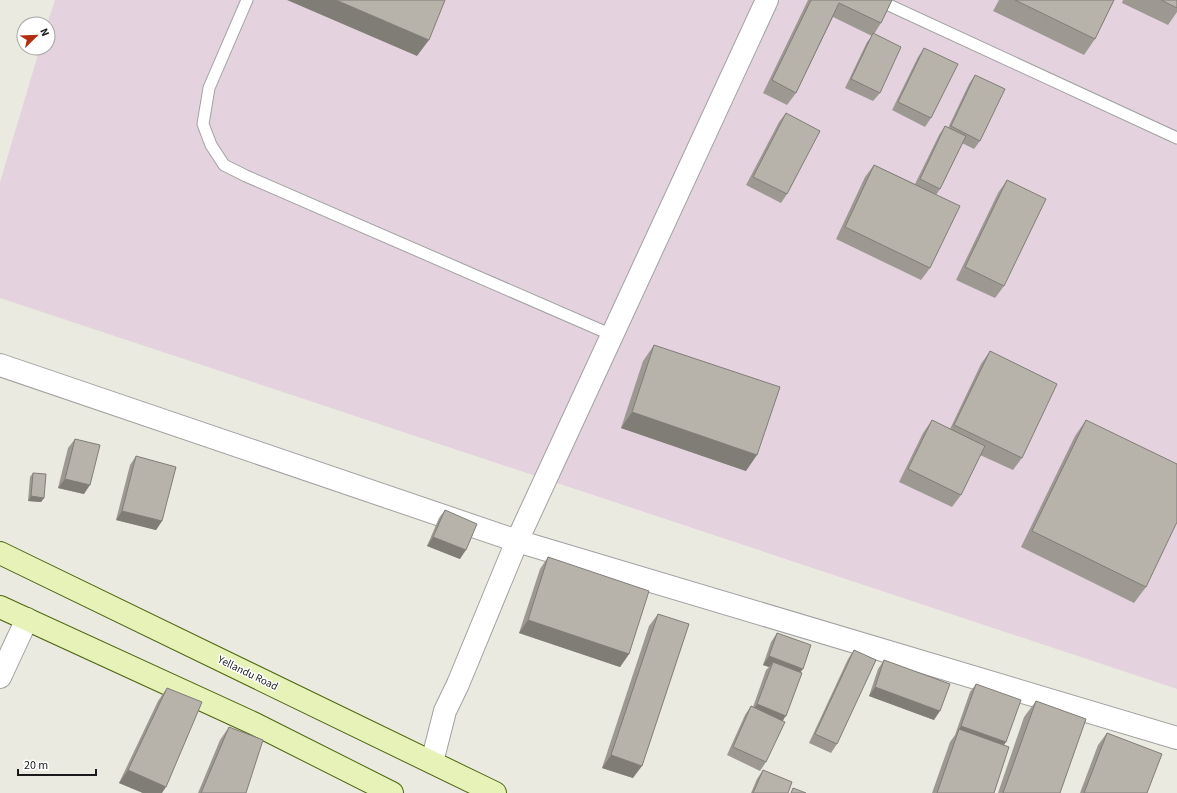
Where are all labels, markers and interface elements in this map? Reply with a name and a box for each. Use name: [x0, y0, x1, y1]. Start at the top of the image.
north arrow: [16, 16, 56, 56]
text: N: [36, 26, 53, 39]
street label: Yellandu Road: [214, 652, 281, 694]
scale bar: [18, 751, 96, 777]
text: 20 m: [24, 757, 48, 774]

